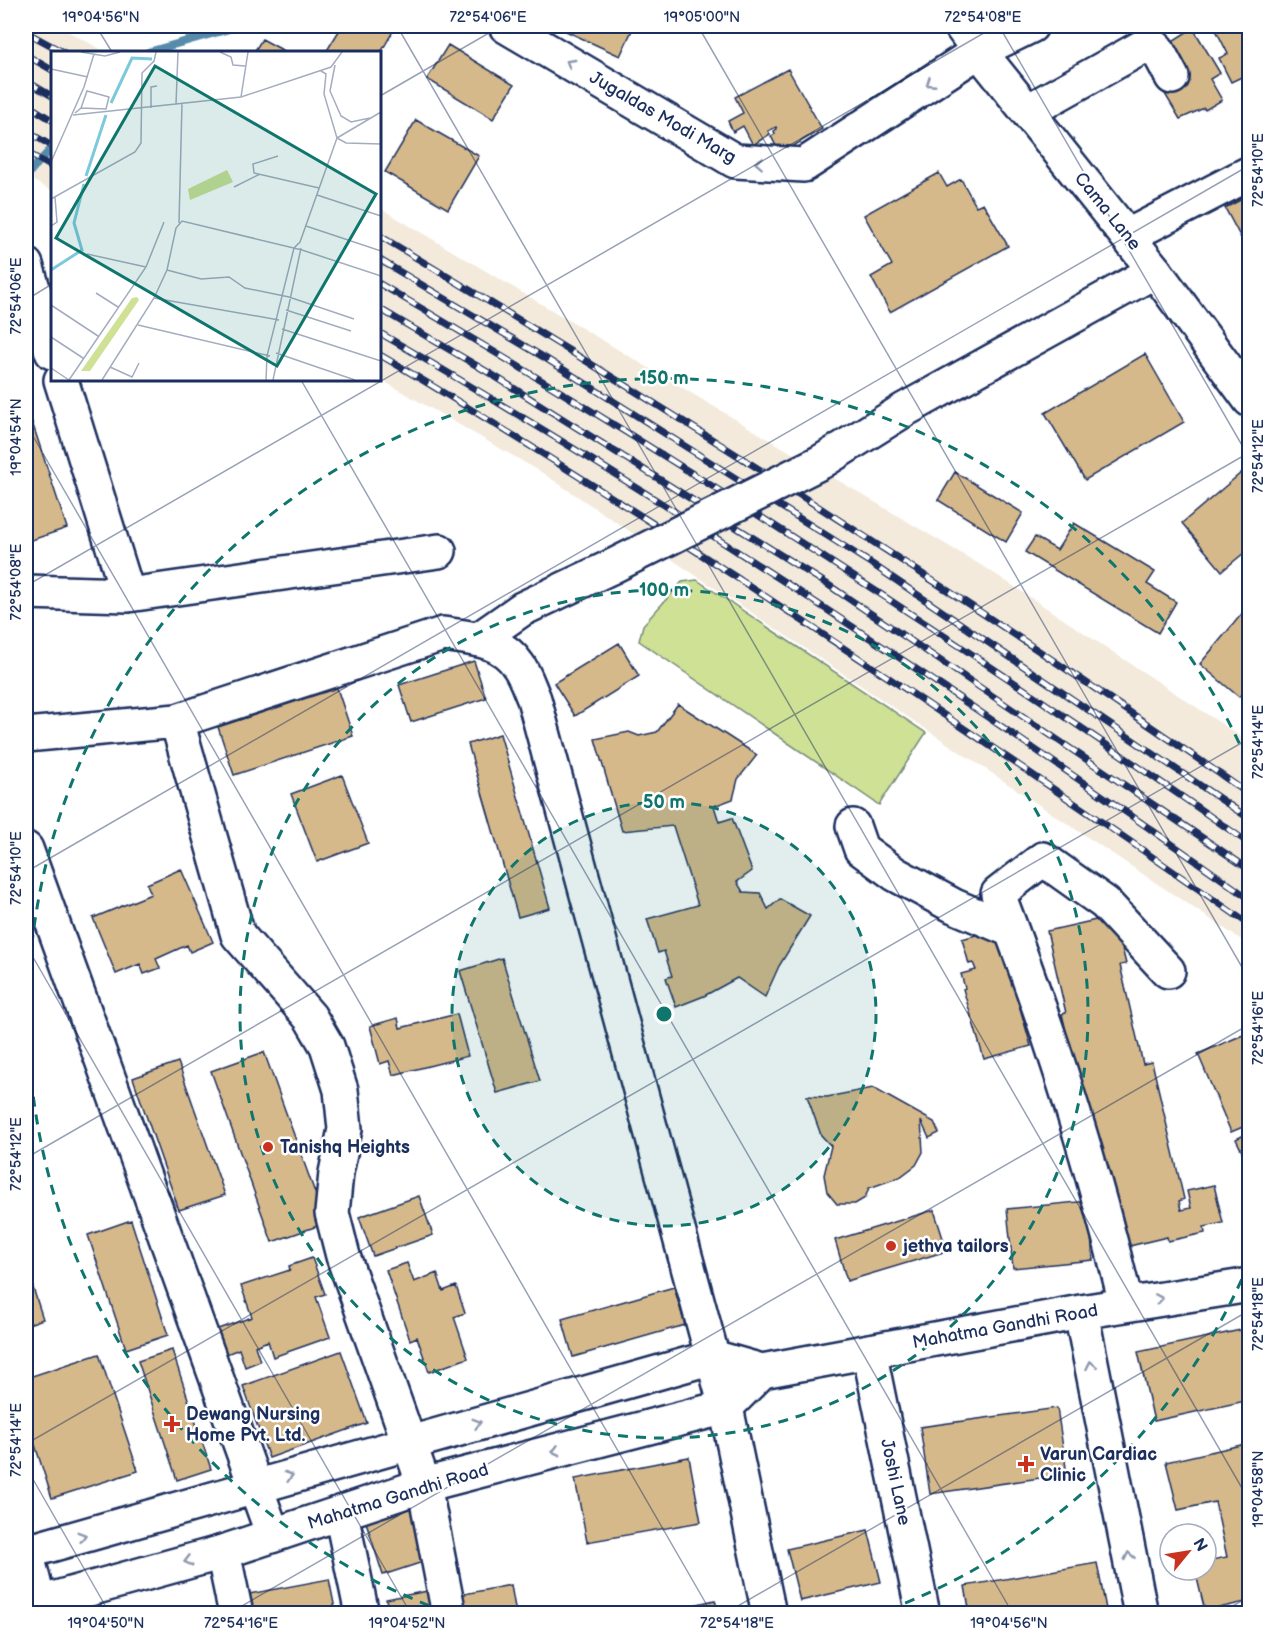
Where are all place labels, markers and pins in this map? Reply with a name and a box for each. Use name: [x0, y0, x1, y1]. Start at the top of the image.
centre of rings: [654, 1004, 674, 1024]
place label: Tanishq Heights: [280, 1137, 410, 1158]
marker: Tanishq Heights: [261, 1140, 275, 1154]
place label: jethva tailors: [902, 1236, 1009, 1257]
marker: jethva tailors: [884, 1239, 898, 1253]
place label: Dewang Nursing Home Pvt. Ltd.: [186, 1404, 320, 1446]
marker: Dewang Nursing Home Pvt. Ltd.: [163, 1415, 181, 1433]
place label: Varun Cardiac Clinic: [1040, 1444, 1157, 1486]
marker: Varun Cardiac Clinic: [1017, 1455, 1035, 1473]

